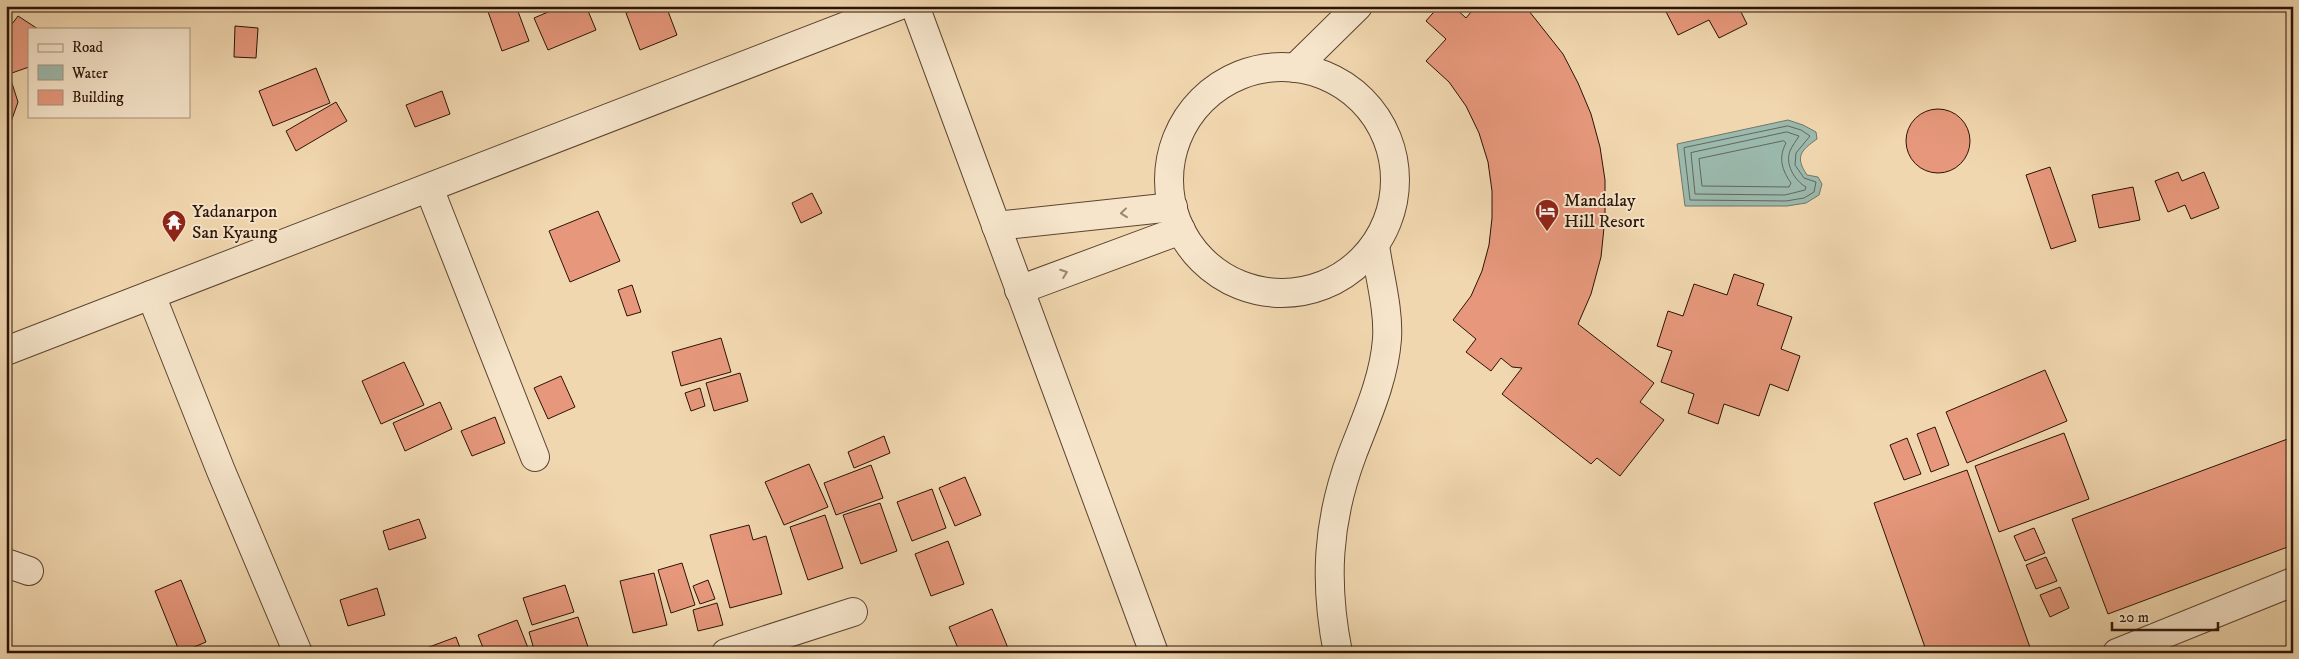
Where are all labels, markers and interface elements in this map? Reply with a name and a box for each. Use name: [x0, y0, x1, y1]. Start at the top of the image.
legend: [28, 28, 190, 118]
text: Road: [72, 38, 104, 57]
text: Water: [71, 64, 108, 83]
text: Building: [72, 88, 124, 107]
place label: Mandalay Hill Resort: [1564, 190, 1645, 233]
hotel icon: Mandalay Hill Resort: [1534, 198, 1560, 232]
place label: Yadanarpon San Kyaung: [192, 201, 278, 244]
one-way arrow: [1120, 207, 1128, 218]
temple icon: Yadanarpon San Kyaung: [161, 209, 187, 243]
one-way arrow: [1060, 269, 1068, 279]
scale bar: [2112, 599, 2218, 631]
text: 20 m: [2119, 608, 2149, 627]

